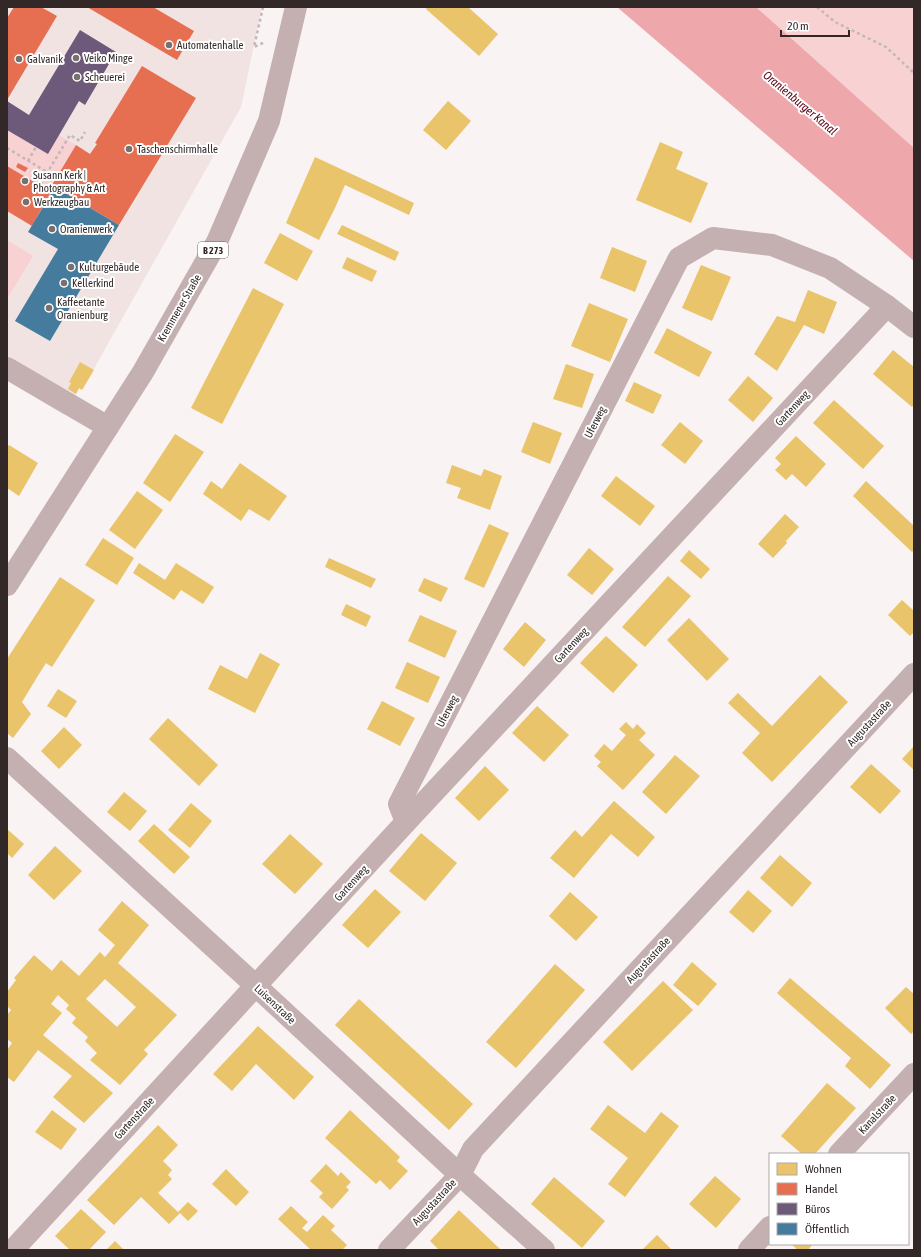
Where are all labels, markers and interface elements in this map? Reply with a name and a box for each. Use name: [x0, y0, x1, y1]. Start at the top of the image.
scale bar: [781, 12, 849, 38]
text: 20 m: [787, 19, 809, 33]
place label: Automatenhalle: [177, 39, 244, 51]
marker: Automatenhalle: [164, 40, 174, 50]
place label: Veiko Minge: [84, 52, 133, 64]
place label: Galvanik: [27, 53, 63, 65]
marker: Veiko Minge: [71, 53, 81, 63]
marker: Galvanik: [14, 54, 24, 64]
water label: Oranienburger Kanal: [760, 68, 840, 138]
place label: Scheuerei: [85, 71, 125, 83]
marker: Scheuerei: [72, 72, 82, 82]
place label: Taschenschirmhalle: [137, 143, 218, 155]
marker: Taschenschirmhalle: [124, 144, 134, 154]
place label: Susann Kerk | Photography & Art: [33, 169, 106, 194]
marker: Susann Kerk | Photography & Art: [20, 176, 30, 186]
place label: Werkzeugbau: [34, 196, 89, 208]
marker: Werkzeugbau: [21, 197, 31, 207]
place label: Oranienwerk: [60, 223, 112, 235]
marker: Oranienwerk: [47, 224, 57, 234]
road number: B 273: [198, 242, 228, 258]
place label: Kulturgebäude: [79, 261, 139, 273]
marker: Kulturgebäude: [66, 262, 76, 272]
street label: Kremmener Straße: [155, 272, 203, 344]
place label: Kellerkind: [72, 277, 114, 289]
marker: Kellerkind: [59, 278, 69, 288]
place label: Kaffeetante Oranienburg: [57, 296, 108, 321]
marker: Kaffeetante Oranienburg: [44, 303, 54, 313]
street label: Gartenweg: [773, 388, 811, 428]
street label: Uferweg: [582, 404, 608, 440]
street label: Gartenweg: [552, 625, 590, 665]
street label: Uferweg: [434, 693, 460, 729]
street label: Augustastraße: [845, 698, 893, 748]
street label: Gartenweg: [332, 863, 370, 903]
street label: Augustastraße: [624, 935, 672, 985]
street label: Luisenstraße: [252, 982, 298, 1026]
street label: Kanalstraße: [856, 1092, 898, 1136]
street label: Gartenstraße: [112, 1095, 156, 1141]
legend: [769, 1153, 909, 1245]
text: Wohnen: [805, 1162, 842, 1176]
street label: Augustastraße: [410, 1177, 458, 1227]
text: Handel: [805, 1182, 839, 1196]
text: Büros: [805, 1202, 830, 1216]
text: Öffentlich: [805, 1222, 849, 1236]

